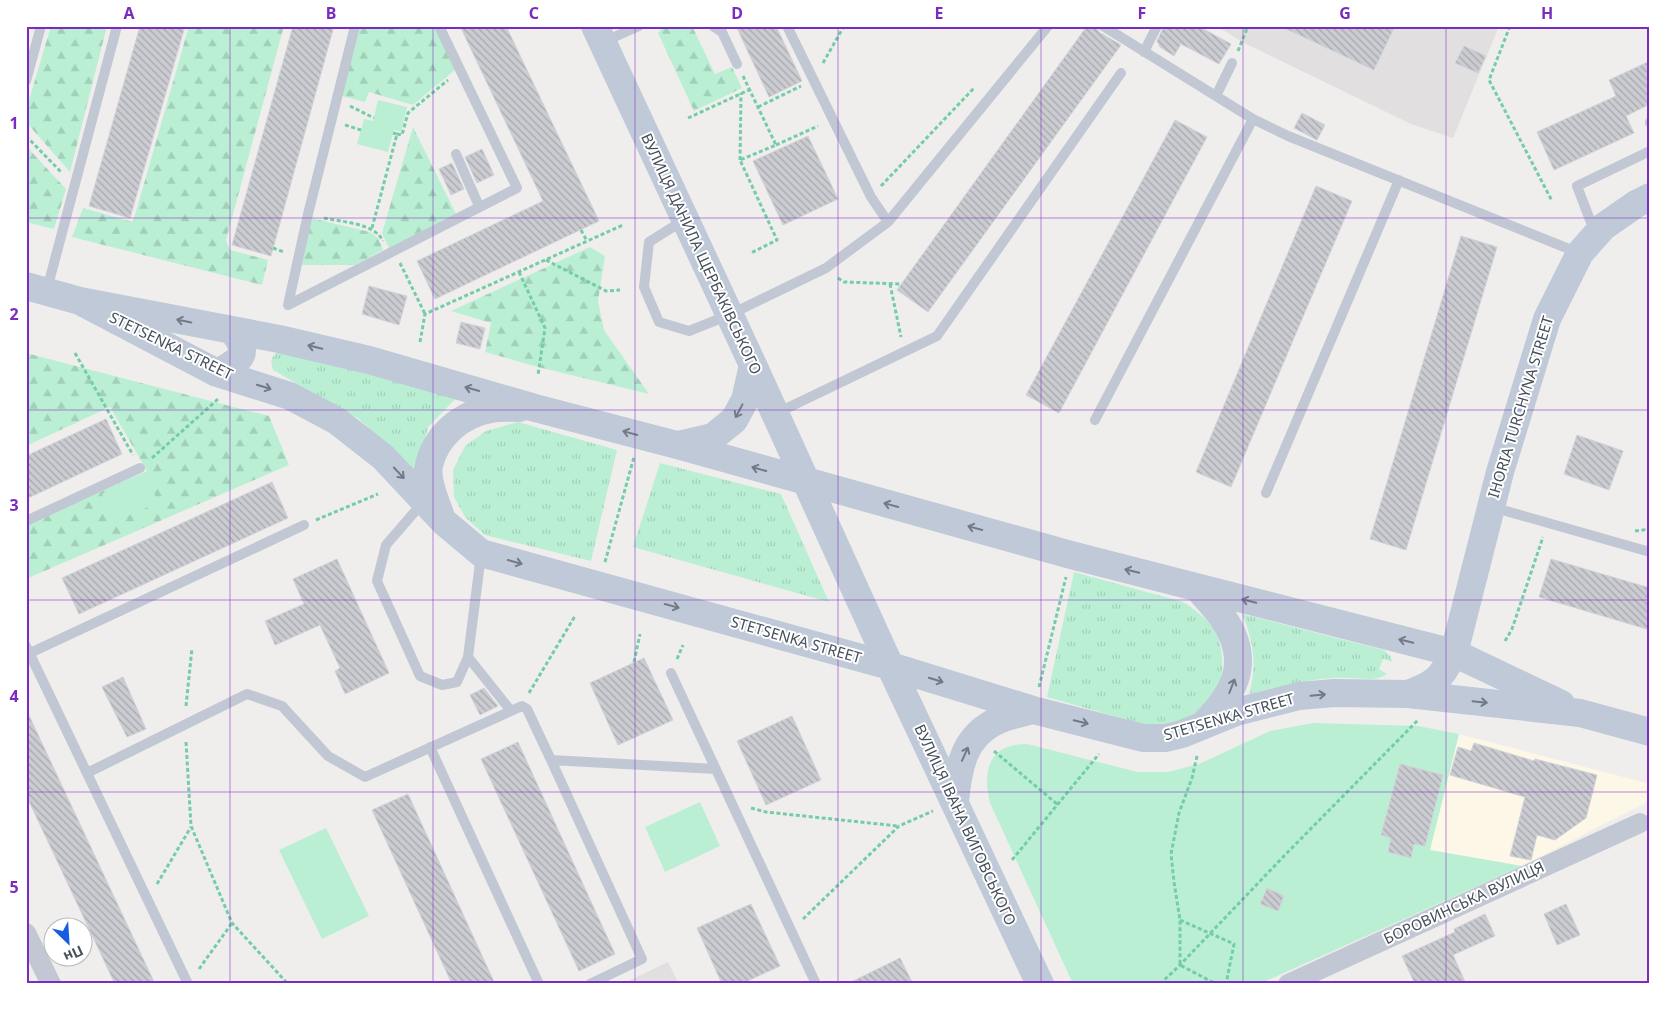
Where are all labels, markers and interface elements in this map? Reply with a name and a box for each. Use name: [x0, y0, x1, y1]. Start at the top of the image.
text: A: [123, 2, 135, 24]
text: B: [326, 2, 336, 24]
text: C: [529, 2, 539, 24]
text: D: [731, 2, 743, 24]
text: E: [935, 2, 944, 24]
text: F: [1138, 2, 1146, 24]
text: G: [1339, 2, 1351, 24]
text: H: [1541, 2, 1553, 24]
text: 1: [9, 112, 19, 134]
street label: ВУЛИЦЯ ДАНИЛА ЩЕРБАКІВСЬКОГО: [637, 130, 767, 377]
text: 2: [9, 303, 19, 325]
street label: STETSENKA STREET: [106, 307, 237, 384]
street label: IHORIA TURCHYNA STREET: [1483, 313, 1557, 500]
one-way arrow: [176, 316, 192, 325]
one-way arrow: [307, 342, 323, 351]
one-way arrow: [255, 383, 271, 393]
one-way arrow: [464, 384, 480, 394]
one-way arrow: [734, 403, 743, 418]
one-way arrow: [623, 428, 639, 437]
one-way arrow: [751, 463, 767, 473]
one-way arrow: [393, 467, 405, 480]
text: 3: [9, 494, 19, 516]
one-way arrow: [883, 500, 899, 510]
one-way arrow: [967, 523, 983, 533]
one-way arrow: [506, 558, 522, 568]
one-way arrow: [1124, 565, 1140, 575]
one-way arrow: [1241, 596, 1257, 605]
one-way arrow: [663, 601, 679, 611]
street label: STETSENKA STREET: [729, 611, 865, 667]
one-way arrow: [1399, 636, 1415, 645]
one-way arrow: [928, 676, 944, 686]
one-way arrow: [1228, 679, 1237, 694]
text: 4: [9, 685, 19, 707]
street label: STETSENKA STREET: [1161, 688, 1297, 744]
one-way arrow: [1310, 690, 1326, 699]
one-way arrow: [1472, 697, 1488, 707]
one-way arrow: [1072, 718, 1088, 728]
street label: ВУЛИЦЯ ІВАНА ВИГОВСЬКОГО: [910, 721, 1021, 928]
one-way arrow: [961, 747, 971, 762]
street label: БОРОВИНСЬКА ВУЛИЦЯ: [1380, 856, 1547, 948]
text: 5: [9, 876, 19, 898]
north arrow: [42, 918, 92, 968]
text: Пн: [61, 941, 87, 967]

